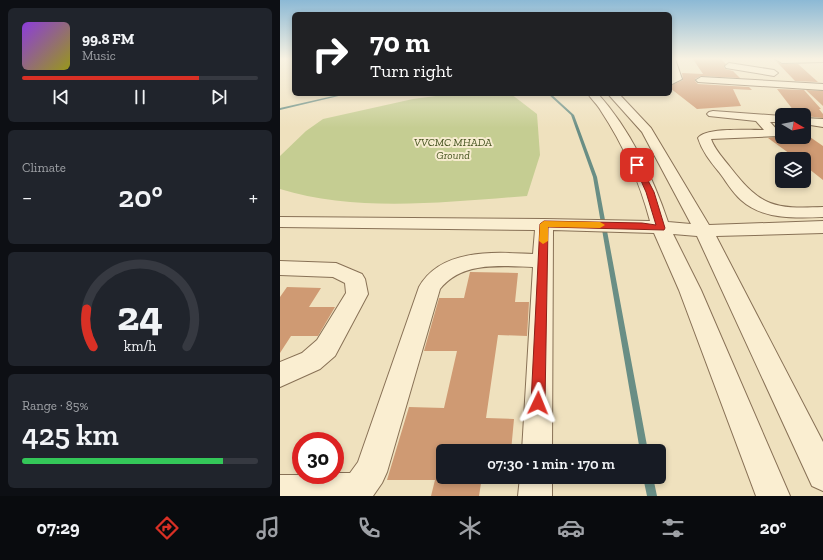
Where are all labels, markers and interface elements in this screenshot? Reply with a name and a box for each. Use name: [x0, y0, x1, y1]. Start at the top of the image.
text: 70 m: [370, 26, 430, 59]
icon: right: [304, 28, 356, 80]
text: 99.8 FM: [82, 30, 134, 48]
text: Music: [82, 48, 116, 63]
text: Turn right: [370, 60, 452, 82]
icon: previous: [50, 86, 72, 108]
icon: pause: [129, 86, 151, 108]
icon: next: [208, 86, 230, 108]
north arrow: [775, 108, 811, 144]
map controls: [775, 108, 811, 188]
park label: VVCMC MHADA Ground: [414, 136, 492, 162]
pin: [620, 148, 654, 182]
button: layers: [775, 152, 811, 188]
icon: arrive: [626, 154, 648, 176]
text: Climate: [22, 160, 66, 175]
text: 20°: [118, 179, 163, 215]
text: −: [22, 184, 32, 211]
text: +: [249, 184, 258, 211]
text: 24: [117, 291, 163, 341]
text: km/h: [124, 338, 156, 355]
position arrow: [517, 382, 559, 424]
text: Range · 85%: [22, 398, 88, 413]
text: 425 km: [22, 417, 119, 453]
speed limit sign: 30: [292, 432, 344, 484]
text: 07:30 · 1 min · 170 m: [487, 455, 615, 473]
icon: directions: [153, 514, 181, 542]
icon: music: [254, 514, 282, 542]
icon: phone: [355, 514, 383, 542]
icon: climate: [456, 514, 484, 542]
icon: car: [557, 514, 585, 542]
icon: filters: [659, 514, 687, 542]
text: 07:29: [37, 517, 80, 539]
text: 20°: [760, 517, 786, 539]

